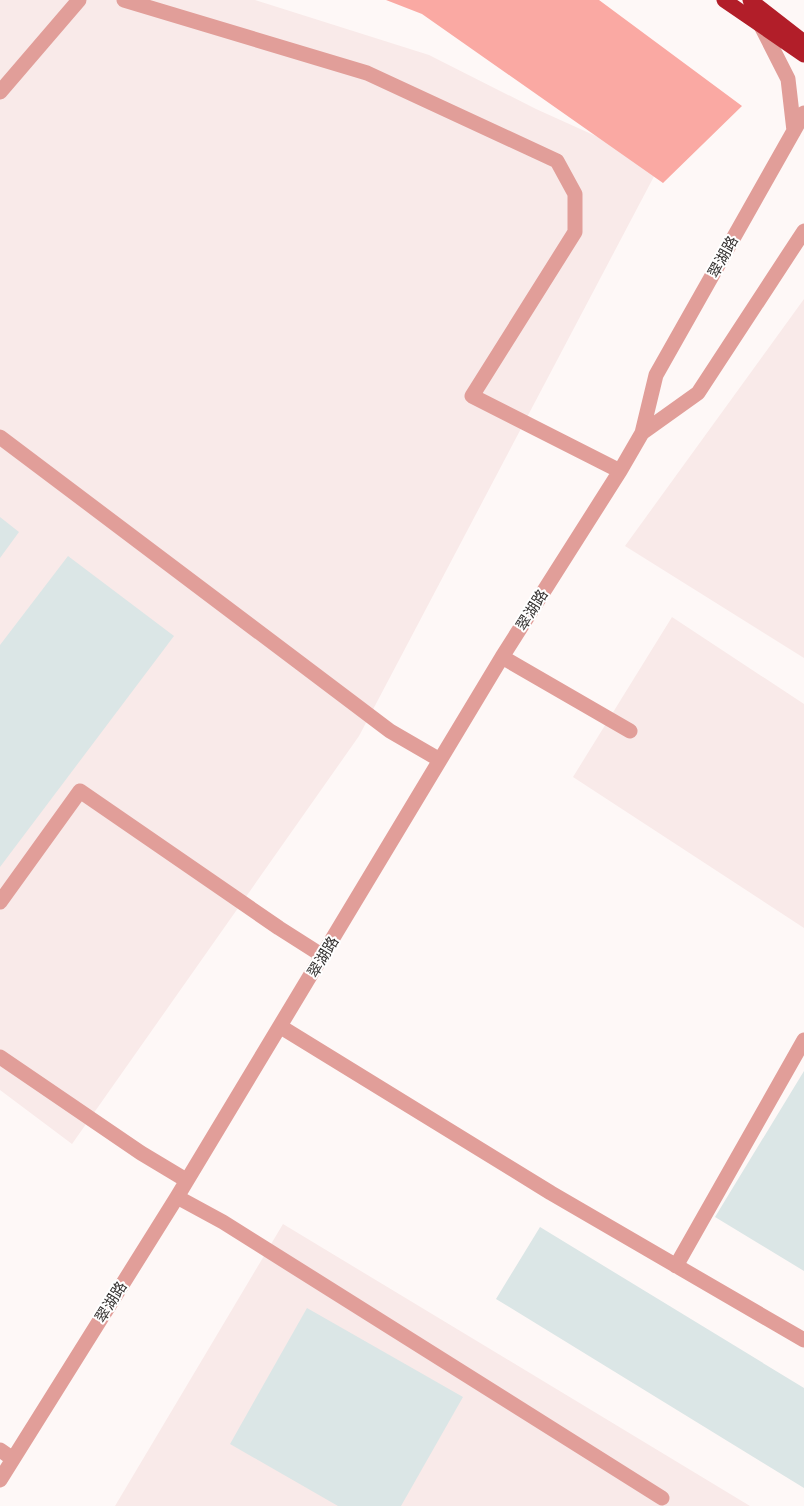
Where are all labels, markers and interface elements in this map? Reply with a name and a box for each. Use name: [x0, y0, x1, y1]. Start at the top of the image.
street label: 翠湖路: [703, 232, 741, 281]
street label: 翠湖路: [512, 586, 551, 633]
street label: 翠湖路: [303, 933, 341, 980]
street label: 翠湖路: [91, 1278, 130, 1325]

